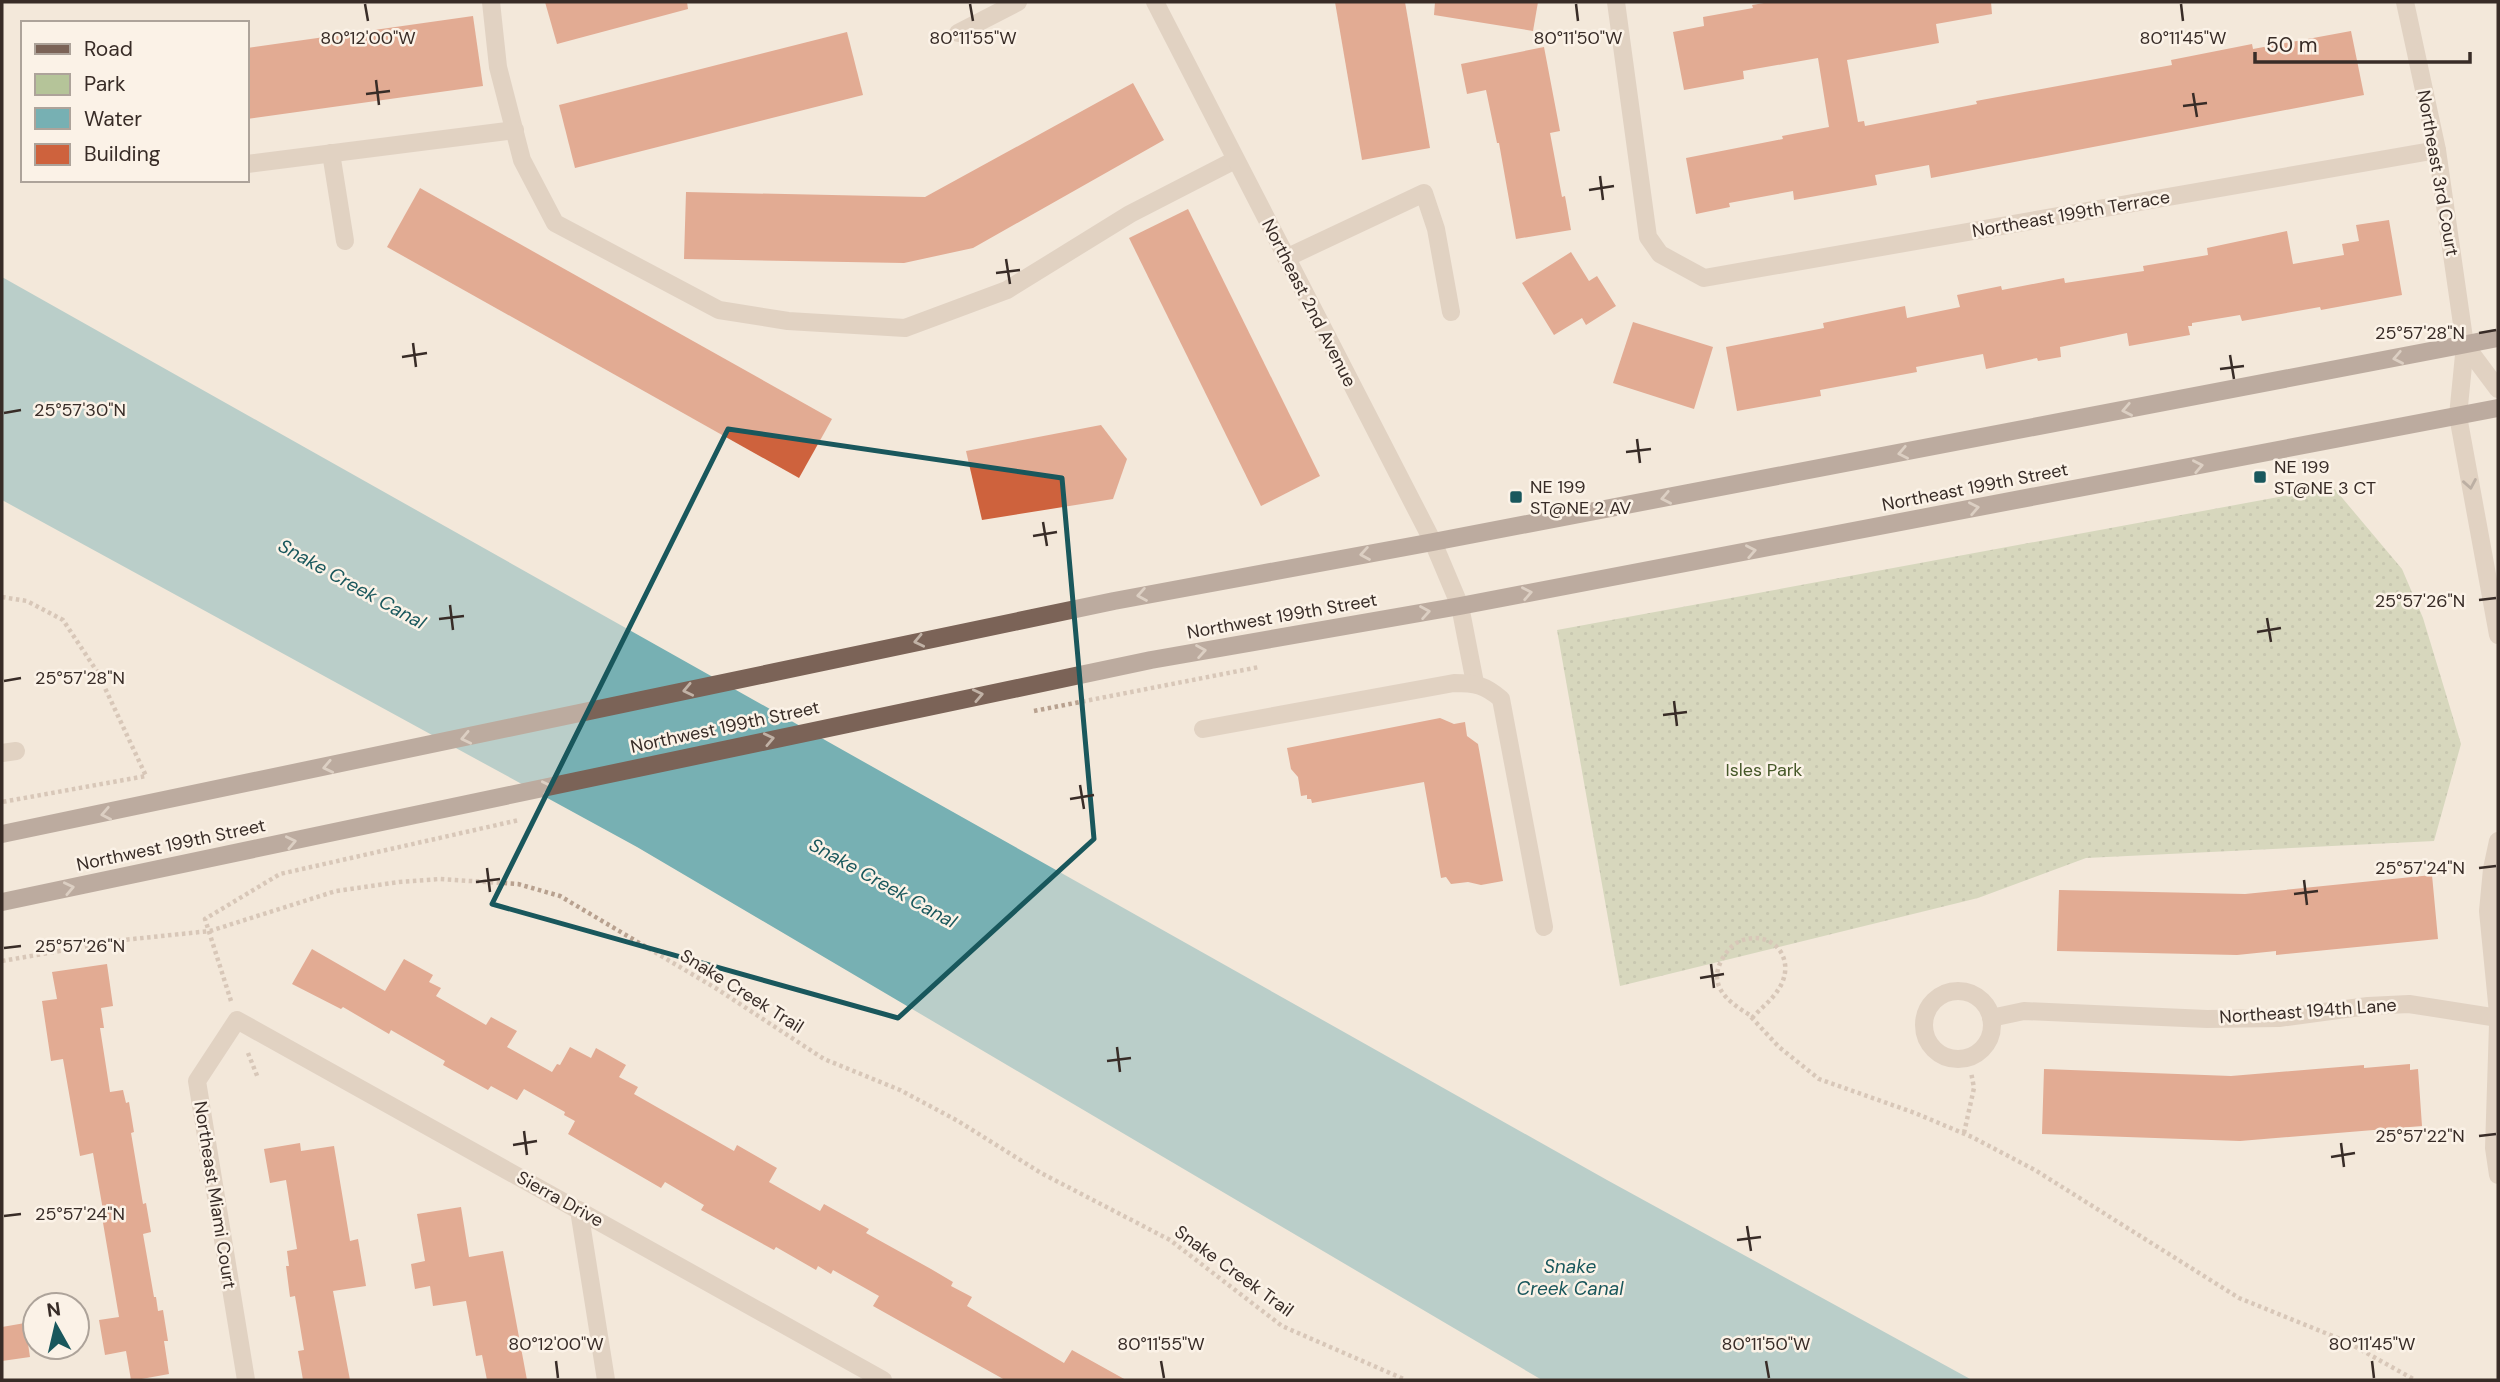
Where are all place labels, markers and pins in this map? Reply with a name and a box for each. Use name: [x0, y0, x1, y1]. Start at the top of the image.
place label: NE 199 ST@NE 3 CT: [2274, 455, 2376, 500]
marker: NE 199 ST@NE 3 CT: [2252, 469, 2268, 485]
place label: NE 199 ST@NE 2 AV: [1530, 475, 1631, 520]
marker: NE 199 ST@NE 2 AV: [1508, 489, 1524, 505]

